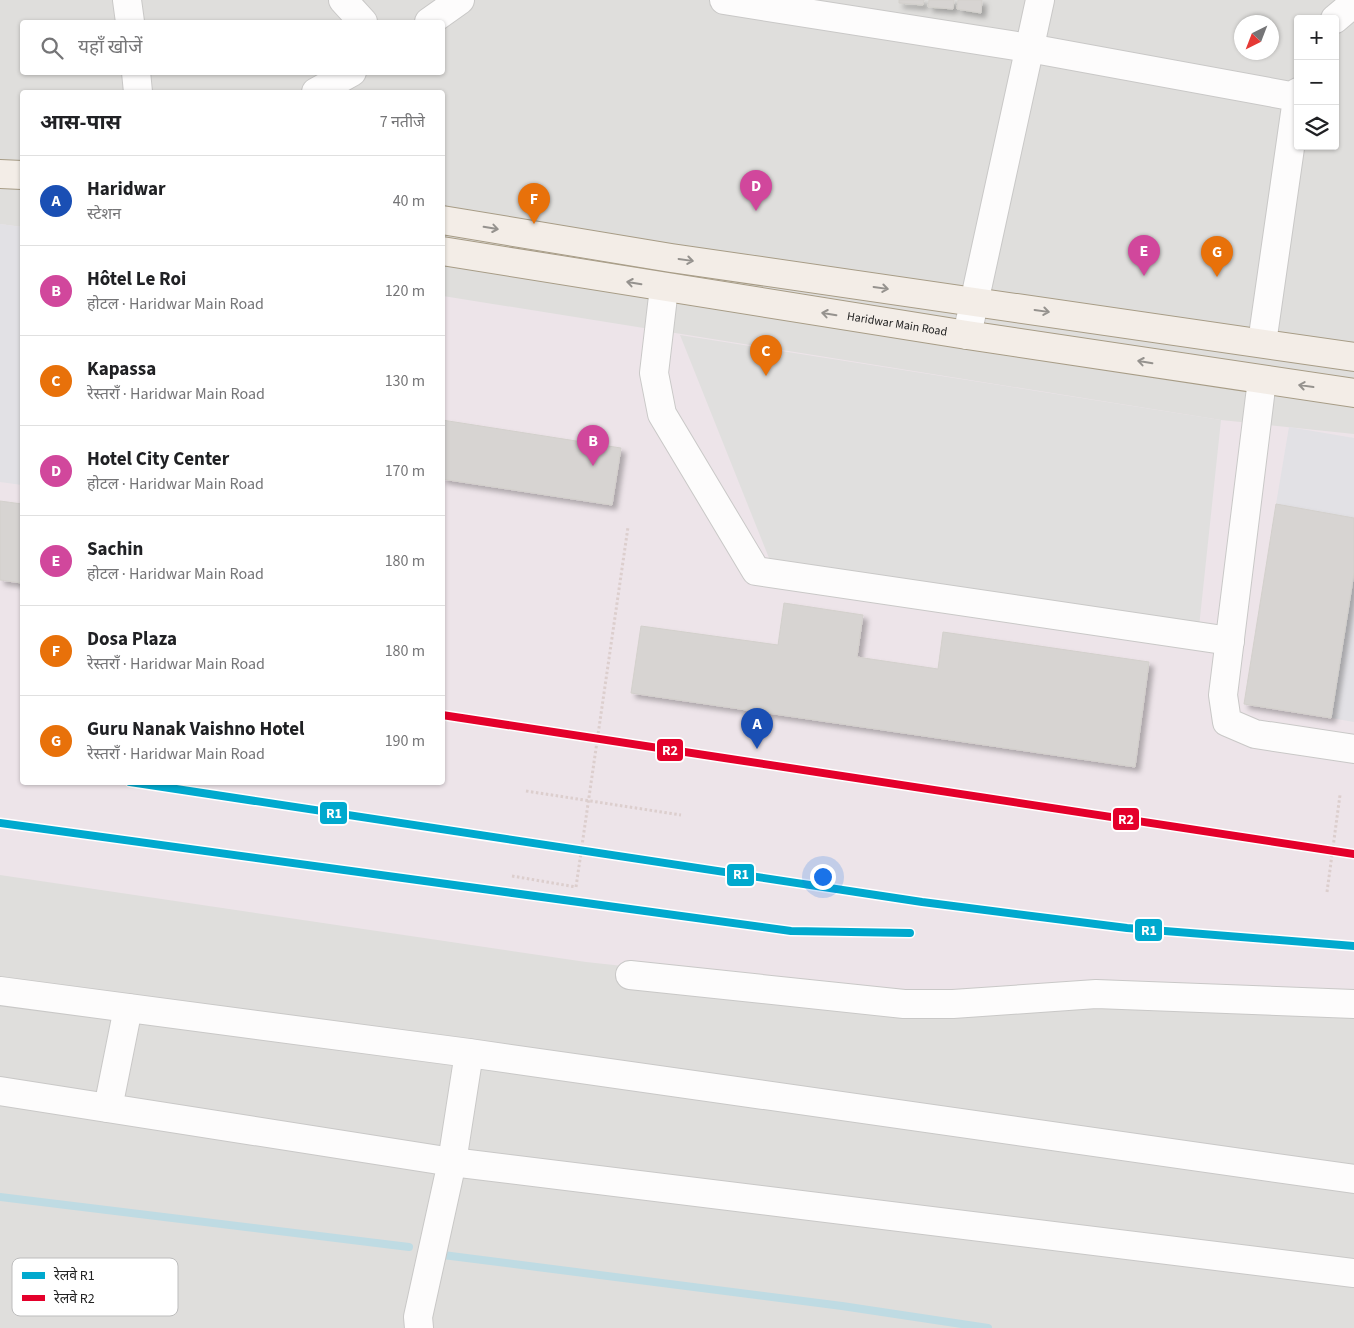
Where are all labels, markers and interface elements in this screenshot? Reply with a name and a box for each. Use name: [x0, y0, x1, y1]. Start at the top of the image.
north arrow: [1234, 15, 1279, 60]
map controls: [1294, 15, 1339, 150]
button: +: [1294, 15, 1339, 60]
search box: [20, 20, 445, 75]
icon: search: [38, 34, 66, 62]
text: यहाँ खोजें: [78, 34, 142, 61]
button: −: [1294, 60, 1339, 105]
button: layers: [1294, 105, 1339, 150]
text: आस-पास: [40, 107, 121, 137]
text: 7 नतीजे: [380, 111, 425, 133]
pin: D: [740, 170, 772, 211]
text: Haridwar: [87, 176, 166, 203]
pin: F: [518, 183, 550, 224]
text: A: [51, 190, 61, 212]
text: 40 m: [393, 190, 425, 212]
text: स्टेशन: [87, 203, 121, 225]
one-way arrow: [482, 224, 498, 234]
pin: E: [1128, 235, 1160, 276]
pin: G: [1201, 236, 1233, 277]
one-way arrow: [677, 255, 693, 265]
text: Hôtel Le Roi: [87, 266, 186, 293]
one-way arrow: [626, 277, 642, 287]
text: B: [51, 280, 61, 302]
text: 120 m: [385, 280, 425, 302]
one-way arrow: [873, 283, 889, 293]
text: होटल · Haridwar Main Road: [87, 293, 264, 315]
street label: Haridwar Main Road: [846, 307, 949, 340]
one-way arrow: [1034, 307, 1050, 317]
one-way arrow: [821, 308, 837, 318]
pin: C: [750, 335, 782, 376]
text: Kapassa: [87, 356, 156, 383]
one-way arrow: [1137, 357, 1153, 367]
text: C: [51, 370, 61, 392]
text: 130 m: [385, 370, 425, 392]
one-way arrow: [1298, 381, 1314, 391]
text: रेस्तराँ · Haridwar Main Road: [87, 383, 265, 405]
pin: B: [577, 425, 609, 466]
text: Hotel City Center: [87, 446, 229, 473]
text: D: [51, 460, 61, 482]
text: 170 m: [385, 460, 425, 482]
text: होटल · Haridwar Main Road: [87, 473, 264, 495]
text: Sachin: [87, 536, 143, 563]
text: E: [52, 550, 60, 572]
text: 180 m: [385, 550, 425, 572]
text: होटल · Haridwar Main Road: [87, 563, 264, 585]
text: Dosa Plaza: [87, 626, 177, 653]
text: F: [52, 640, 60, 662]
text: 180 m: [385, 640, 425, 662]
text: रेस्तराँ · Haridwar Main Road: [87, 653, 265, 675]
pin: A: [741, 708, 773, 749]
text: Guru Nanak Vaishno Hotel: [87, 716, 305, 743]
text: G: [51, 730, 61, 752]
text: 190 m: [385, 730, 425, 752]
line badge: R2: [656, 738, 684, 762]
text: R2: [662, 741, 678, 761]
text: रेस्तराँ · Haridwar Main Road: [87, 743, 265, 765]
line badge: R1: [319, 801, 348, 825]
text: R1: [326, 804, 342, 824]
line badge: R2: [1112, 807, 1140, 831]
text: R2: [1118, 810, 1134, 830]
line badge: R1: [726, 863, 755, 887]
your location: [810, 864, 836, 890]
text: R1: [733, 865, 749, 885]
line badge: R1: [1134, 918, 1163, 942]
text: R1: [1141, 921, 1157, 941]
legend: [12, 1258, 178, 1316]
text: रेलवे R1: [54, 1266, 95, 1286]
text: रेलवे R2: [54, 1289, 95, 1309]

